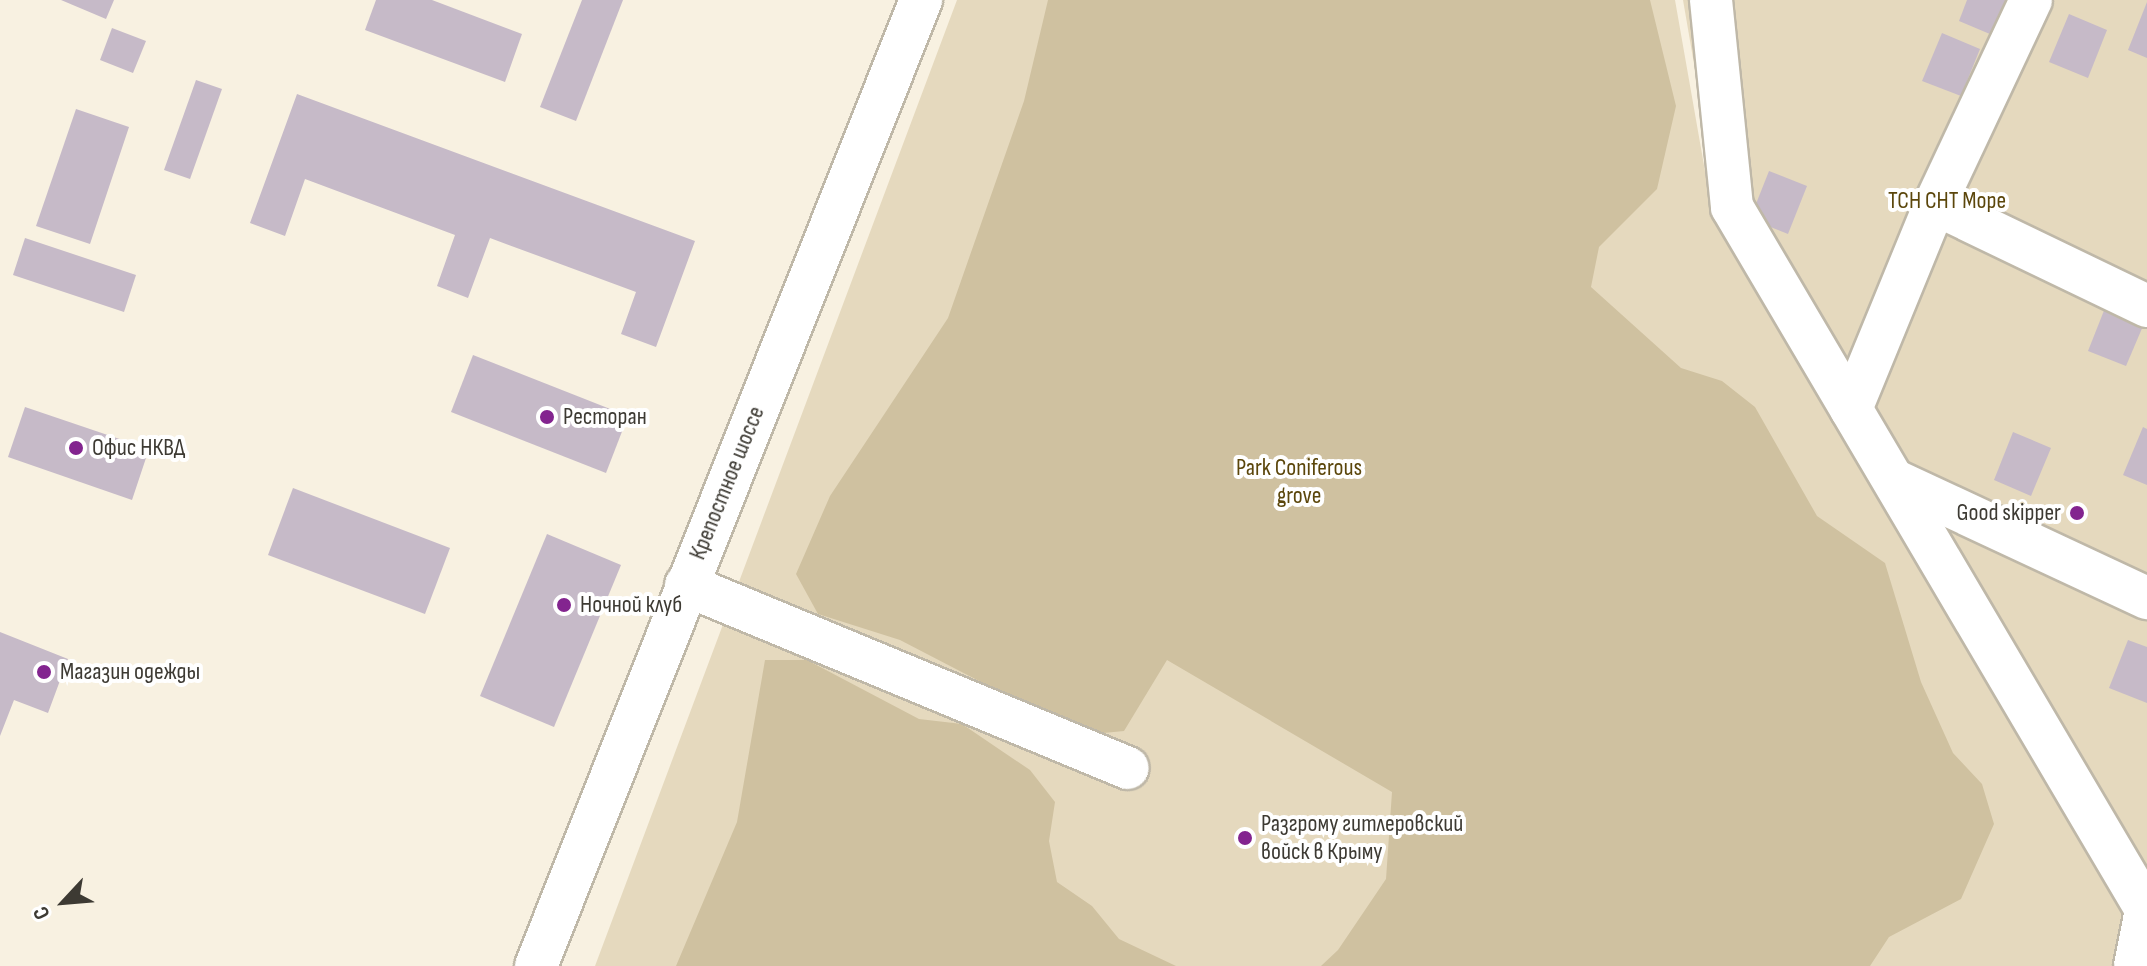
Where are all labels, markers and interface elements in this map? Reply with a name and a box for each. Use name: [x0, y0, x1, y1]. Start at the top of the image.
park label: ТСН СНТ Море: [1888, 187, 2006, 215]
street label: Крепостное шоссе: [683, 402, 771, 564]
place label: Ресторан: [563, 403, 647, 431]
marker: Ресторан: [538, 408, 556, 426]
place label: Офис НКВД: [92, 434, 185, 462]
marker: Офис НКВД: [67, 439, 85, 457]
park label: Park Coniferous grove: [1236, 454, 1362, 510]
place label: Good skipper: [1957, 499, 2061, 527]
marker: Good skipper: [2068, 504, 2086, 522]
place label: Ночной клуб: [580, 591, 682, 619]
marker: Ночной клуб: [555, 596, 573, 614]
place label: Магазин одежды: [60, 658, 200, 686]
marker: Магазин одежды: [35, 663, 53, 681]
place label: Разгрому гитлеровский войск в Крыму: [1261, 810, 1463, 866]
marker: Разгрому гитлеровский войск в Крыму: [1236, 829, 1254, 847]
north arrow: [24, 862, 104, 942]
text: С: [27, 902, 57, 924]

